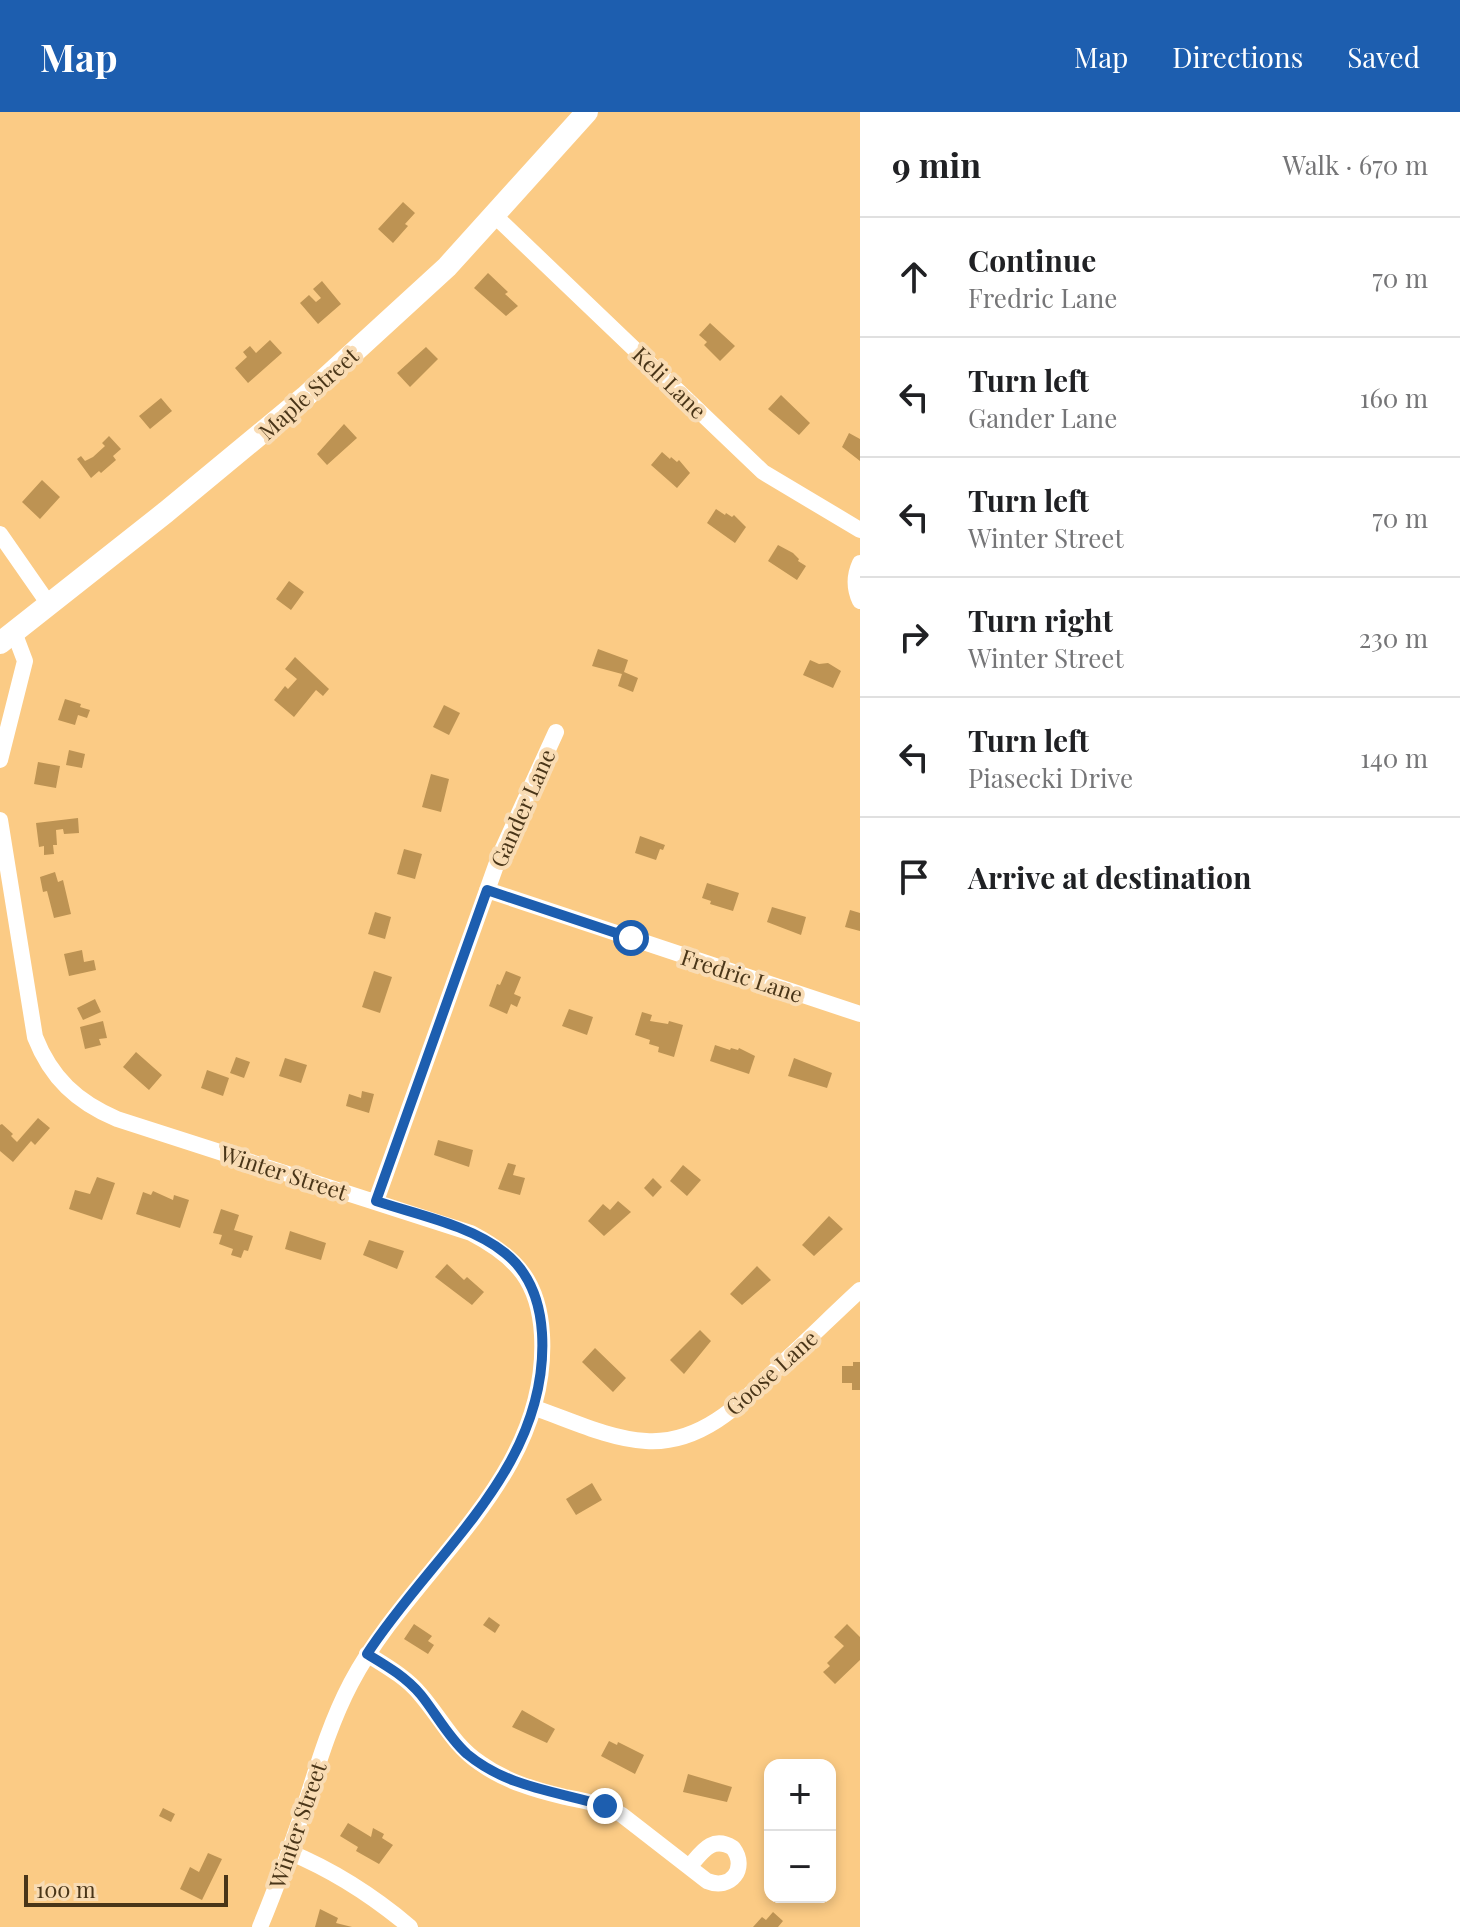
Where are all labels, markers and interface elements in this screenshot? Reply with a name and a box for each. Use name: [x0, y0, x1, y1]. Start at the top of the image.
text: Map: [40, 31, 117, 82]
text: Map: [1074, 38, 1128, 75]
text: Directions: [1172, 38, 1303, 75]
text: Saved: [1347, 38, 1420, 75]
text: 9 min: [892, 141, 981, 187]
text: Walk · 670 m: [1282, 147, 1428, 182]
text: Continue: [968, 240, 1096, 280]
icon: ahead: [892, 255, 936, 299]
text: 70 m: [1372, 260, 1428, 295]
text: Fredric Lane: [968, 280, 1117, 315]
street label: Maple Street: [252, 339, 365, 446]
street label: Keli Lane: [627, 339, 713, 425]
text: Turn left: [968, 360, 1089, 400]
icon: left: [892, 375, 936, 419]
text: 160 m: [1360, 380, 1428, 415]
text: Gander Lane: [968, 400, 1117, 435]
text: Turn left: [968, 480, 1089, 520]
icon: left: [892, 495, 936, 539]
text: 70 m: [1372, 500, 1428, 535]
text: Winter Street: [968, 520, 1124, 555]
text: Turn right: [968, 600, 1113, 640]
icon: right: [892, 615, 936, 659]
text: 230 m: [1359, 620, 1428, 655]
text: Winter Street: [968, 640, 1124, 675]
text: Turn left: [968, 720, 1089, 760]
icon: left: [892, 735, 936, 779]
text: 140 m: [1360, 740, 1428, 775]
street label: Gander Lane: [483, 744, 561, 872]
text: Piasecki Drive: [968, 760, 1133, 795]
icon: arrive: [892, 855, 936, 899]
text: Arrive at destination: [968, 857, 1251, 897]
route start: [613, 920, 649, 956]
street label: Fredric Lane: [677, 941, 807, 1009]
street label: Winter Street: [216, 1137, 352, 1207]
street label: Goose Lane: [719, 1323, 823, 1421]
street label: Winter Street: [261, 1757, 333, 1893]
map controls: [764, 1759, 836, 1903]
button: +: [764, 1759, 836, 1831]
route end: [587, 1788, 623, 1824]
button: −: [764, 1831, 836, 1903]
scale bar: [24, 1871, 228, 1907]
text: 100 m: [36, 1874, 96, 1904]

